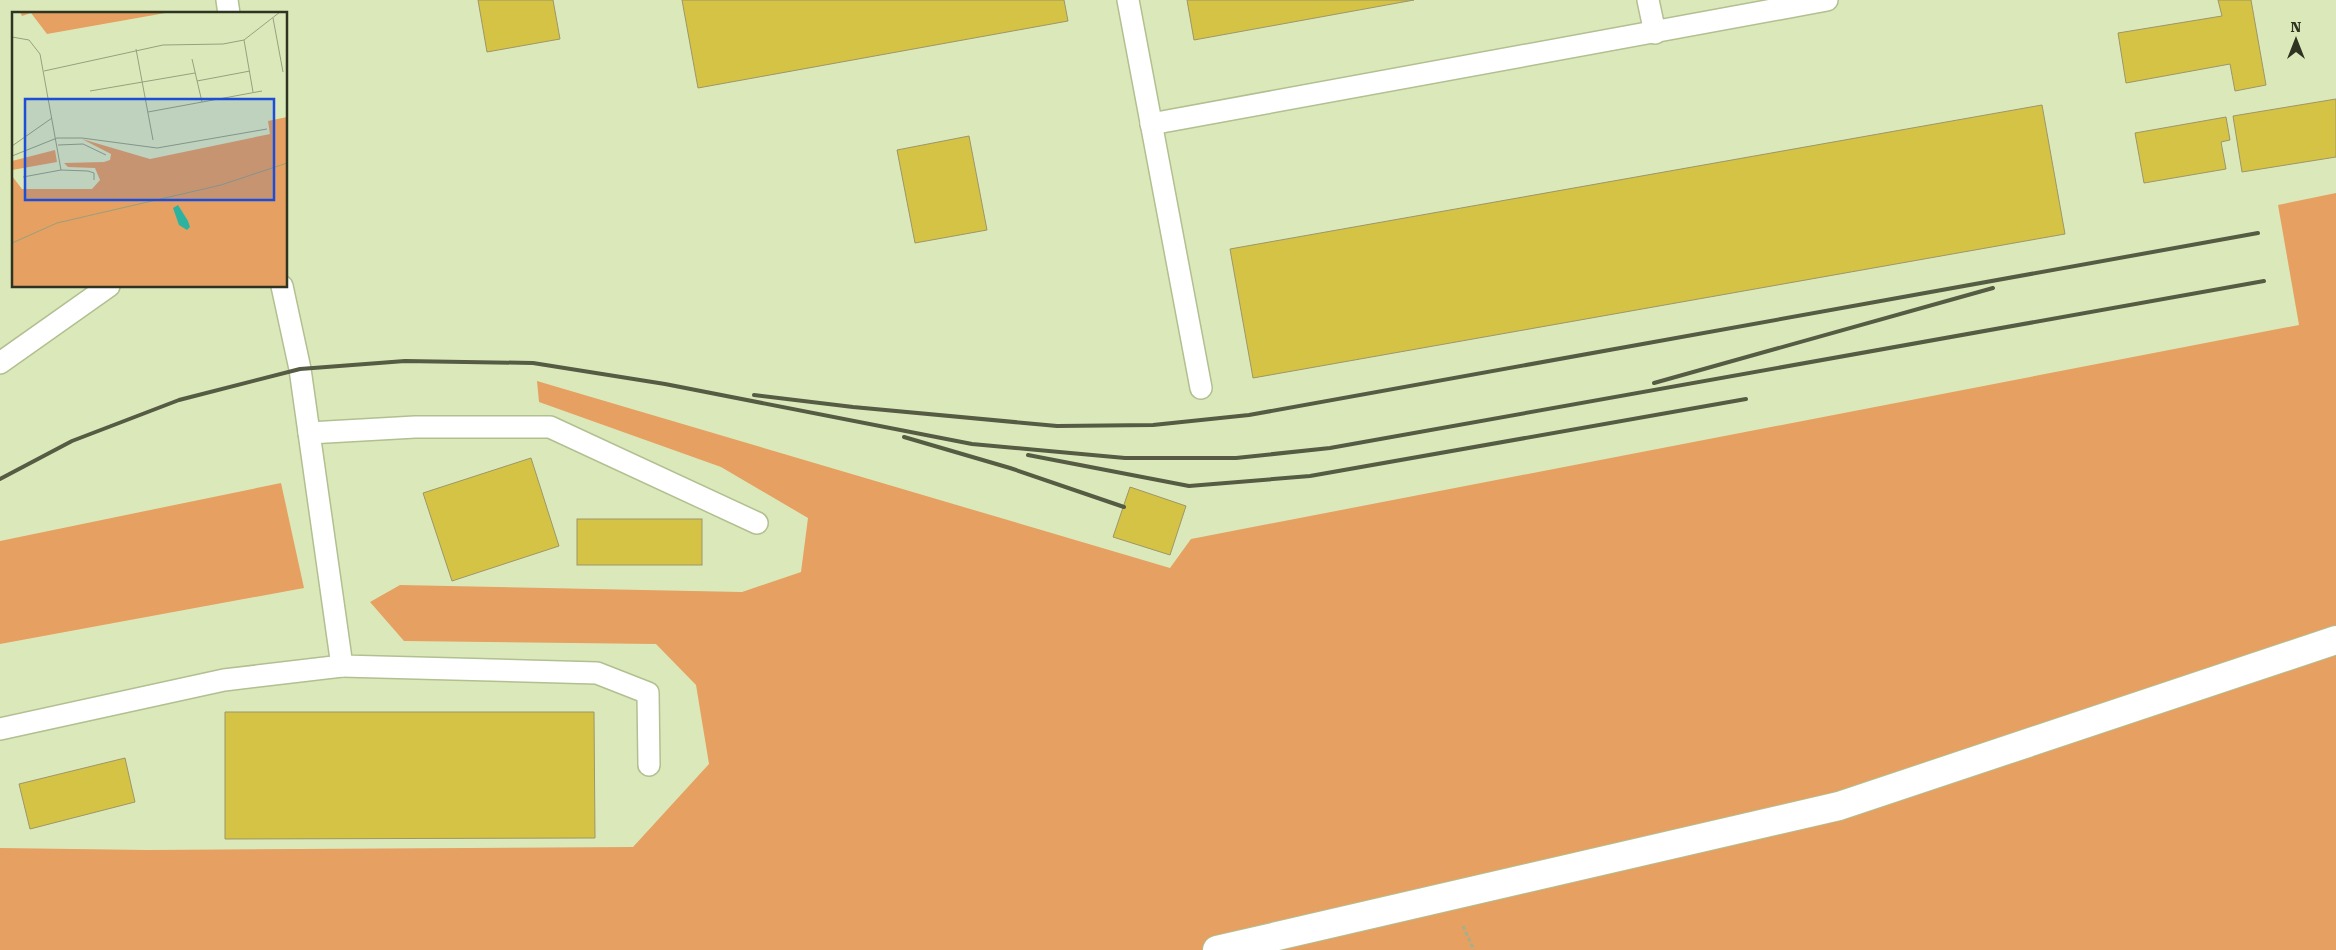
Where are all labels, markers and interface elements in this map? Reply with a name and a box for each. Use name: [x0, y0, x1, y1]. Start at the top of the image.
inset map: [12, 12, 288, 288]
north arrow: [2271, 15, 2321, 65]
text: N: [2291, 19, 2302, 35]

